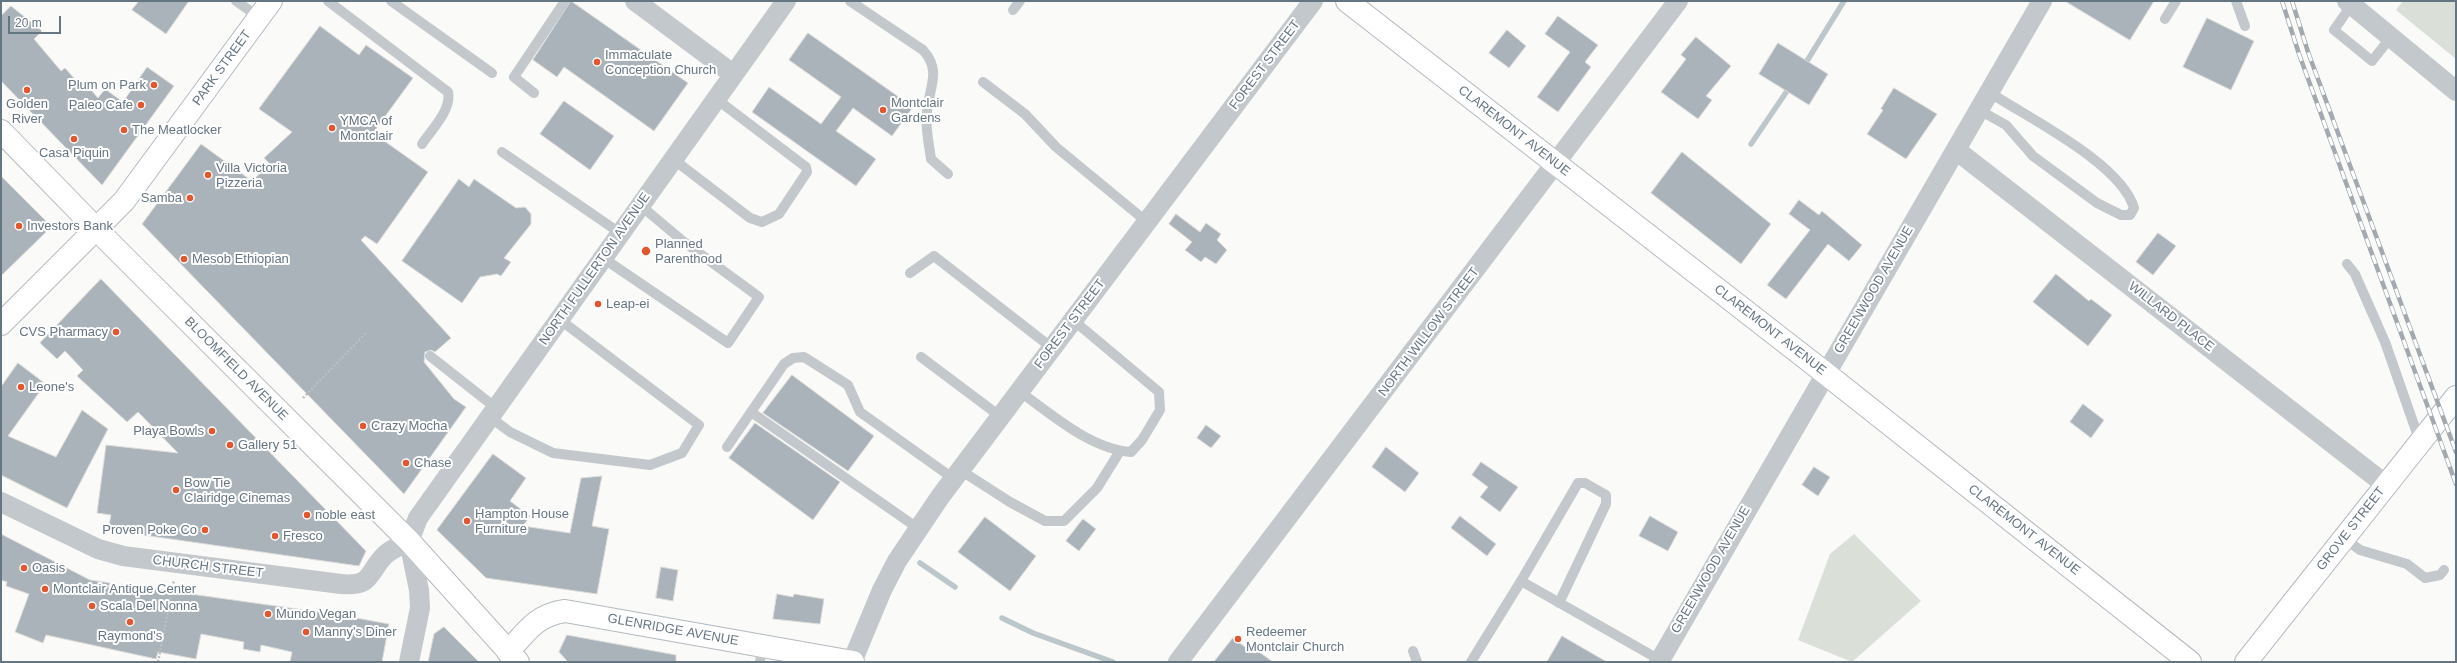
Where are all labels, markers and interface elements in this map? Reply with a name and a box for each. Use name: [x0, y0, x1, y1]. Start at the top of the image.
scale bar: [10, 8, 63, 34]
text: 20 m: [15, 16, 42, 30]
street label: FOREST STREET: [1226, 17, 1304, 113]
street label: PARK STREET: [189, 27, 255, 109]
place label: Immaculate Conception Church: [605, 47, 716, 78]
marker: Immaculate Conception Church: [592, 57, 602, 67]
place label: Plum on Park: [68, 77, 146, 93]
marker: Plum on Park: [149, 80, 159, 90]
street label: CLAREMONT AVENUE: [1455, 82, 1573, 180]
marker: Golden River: [22, 85, 32, 95]
place label: Montclair Gardens: [891, 95, 944, 126]
place label: Golden River: [6, 96, 48, 127]
place label: Paleo Cafe: [69, 97, 133, 113]
marker: Paleo Cafe: [136, 100, 146, 110]
marker: Montclair Gardens: [878, 105, 888, 115]
place label: YMCA of Montclair: [340, 113, 393, 144]
place label: The Meatlocker: [132, 122, 222, 138]
marker: YMCA of Montclair: [327, 123, 337, 133]
marker: The Meatlocker: [119, 125, 129, 135]
marker: Casa Piquin: [69, 134, 79, 144]
place label: Casa Piquin: [39, 145, 109, 161]
place label: Villa Victoria Pizzeria: [216, 160, 287, 191]
marker: Villa Victoria Pizzeria: [203, 170, 213, 180]
place label: Samba: [141, 190, 182, 206]
street label: NORTH FULLERTON AVENUE: [536, 190, 654, 348]
marker: Samba: [185, 193, 195, 203]
place label: Investors Bank: [27, 218, 113, 234]
marker: Investors Bank: [14, 221, 24, 231]
street label: GREENWOOD AVENUE: [1831, 224, 1917, 356]
place label: Planned Parenthood: [655, 236, 722, 267]
marker: Planned Parenthood: [640, 245, 652, 257]
place label: Mesob Ethiopian: [192, 251, 289, 267]
marker: Mesob Ethiopian: [179, 254, 189, 264]
street label: NORTH WILLOW STREET: [1375, 265, 1483, 399]
street label: FOREST STREET: [1031, 276, 1109, 372]
street label: WILLARD PLACE: [2125, 279, 2217, 355]
street label: CLAREMONT AVENUE: [1711, 281, 1829, 379]
place label: Leap-ei: [606, 296, 649, 312]
marker: Leap-ei: [593, 299, 603, 309]
street label: BLOOMFIELD AVENUE: [181, 314, 291, 424]
place label: CVS Pharmacy: [19, 324, 108, 340]
marker: CVS Pharmacy: [111, 327, 121, 337]
place label: Leone's: [29, 379, 74, 395]
marker: Leone's: [16, 382, 26, 392]
place label: Crazy Mocha: [371, 418, 448, 434]
marker: Crazy Mocha: [358, 421, 368, 431]
place label: Playa Bowls: [133, 423, 204, 439]
marker: Playa Bowls: [207, 426, 217, 436]
place label: Gallery 51: [238, 437, 297, 453]
marker: Gallery 51: [225, 440, 235, 450]
place label: Chase: [414, 455, 452, 471]
marker: Chase: [401, 458, 411, 468]
place label: Bow Tie Clairidge Cinemas: [184, 475, 290, 506]
street label: CLAREMONT AVENUE: [1965, 481, 2083, 579]
street label: GROVE STREET: [2314, 484, 2388, 574]
marker: Bow Tie Clairidge Cinemas: [171, 485, 181, 495]
street label: GREENWOOD AVENUE: [1668, 504, 1754, 636]
place label: Hampton House Furniture: [475, 506, 569, 537]
place label: noble east: [315, 507, 375, 523]
marker: noble east: [302, 510, 312, 520]
marker: Hampton House Furniture: [462, 516, 472, 526]
place label: Proven Poke Co: [102, 522, 197, 538]
marker: Proven Poke Co: [200, 525, 210, 535]
place label: Fresco: [283, 528, 323, 544]
marker: Fresco: [270, 531, 280, 541]
street label: CHURCH STREET: [152, 552, 264, 582]
place label: Oasis: [32, 560, 65, 576]
marker: Oasis: [19, 563, 29, 573]
place label: Montclair Antique Center: [53, 581, 196, 597]
marker: Montclair Antique Center: [40, 584, 50, 594]
place label: Scala Del Nonna: [100, 598, 198, 614]
marker: Scala Del Nonna: [87, 601, 97, 611]
place label: Mundo Vegan: [276, 606, 356, 622]
marker: Mundo Vegan: [263, 609, 273, 619]
street label: GLENRIDGE AVENUE: [606, 611, 740, 649]
marker: Raymond's: [125, 617, 135, 627]
place label: Manny's Diner: [314, 624, 397, 640]
place label: Redeemer Montclair Church: [1246, 624, 1344, 655]
marker: Manny's Diner: [301, 627, 311, 637]
place label: Raymond's: [98, 628, 162, 644]
marker: Redeemer Montclair Church: [1233, 634, 1243, 644]

